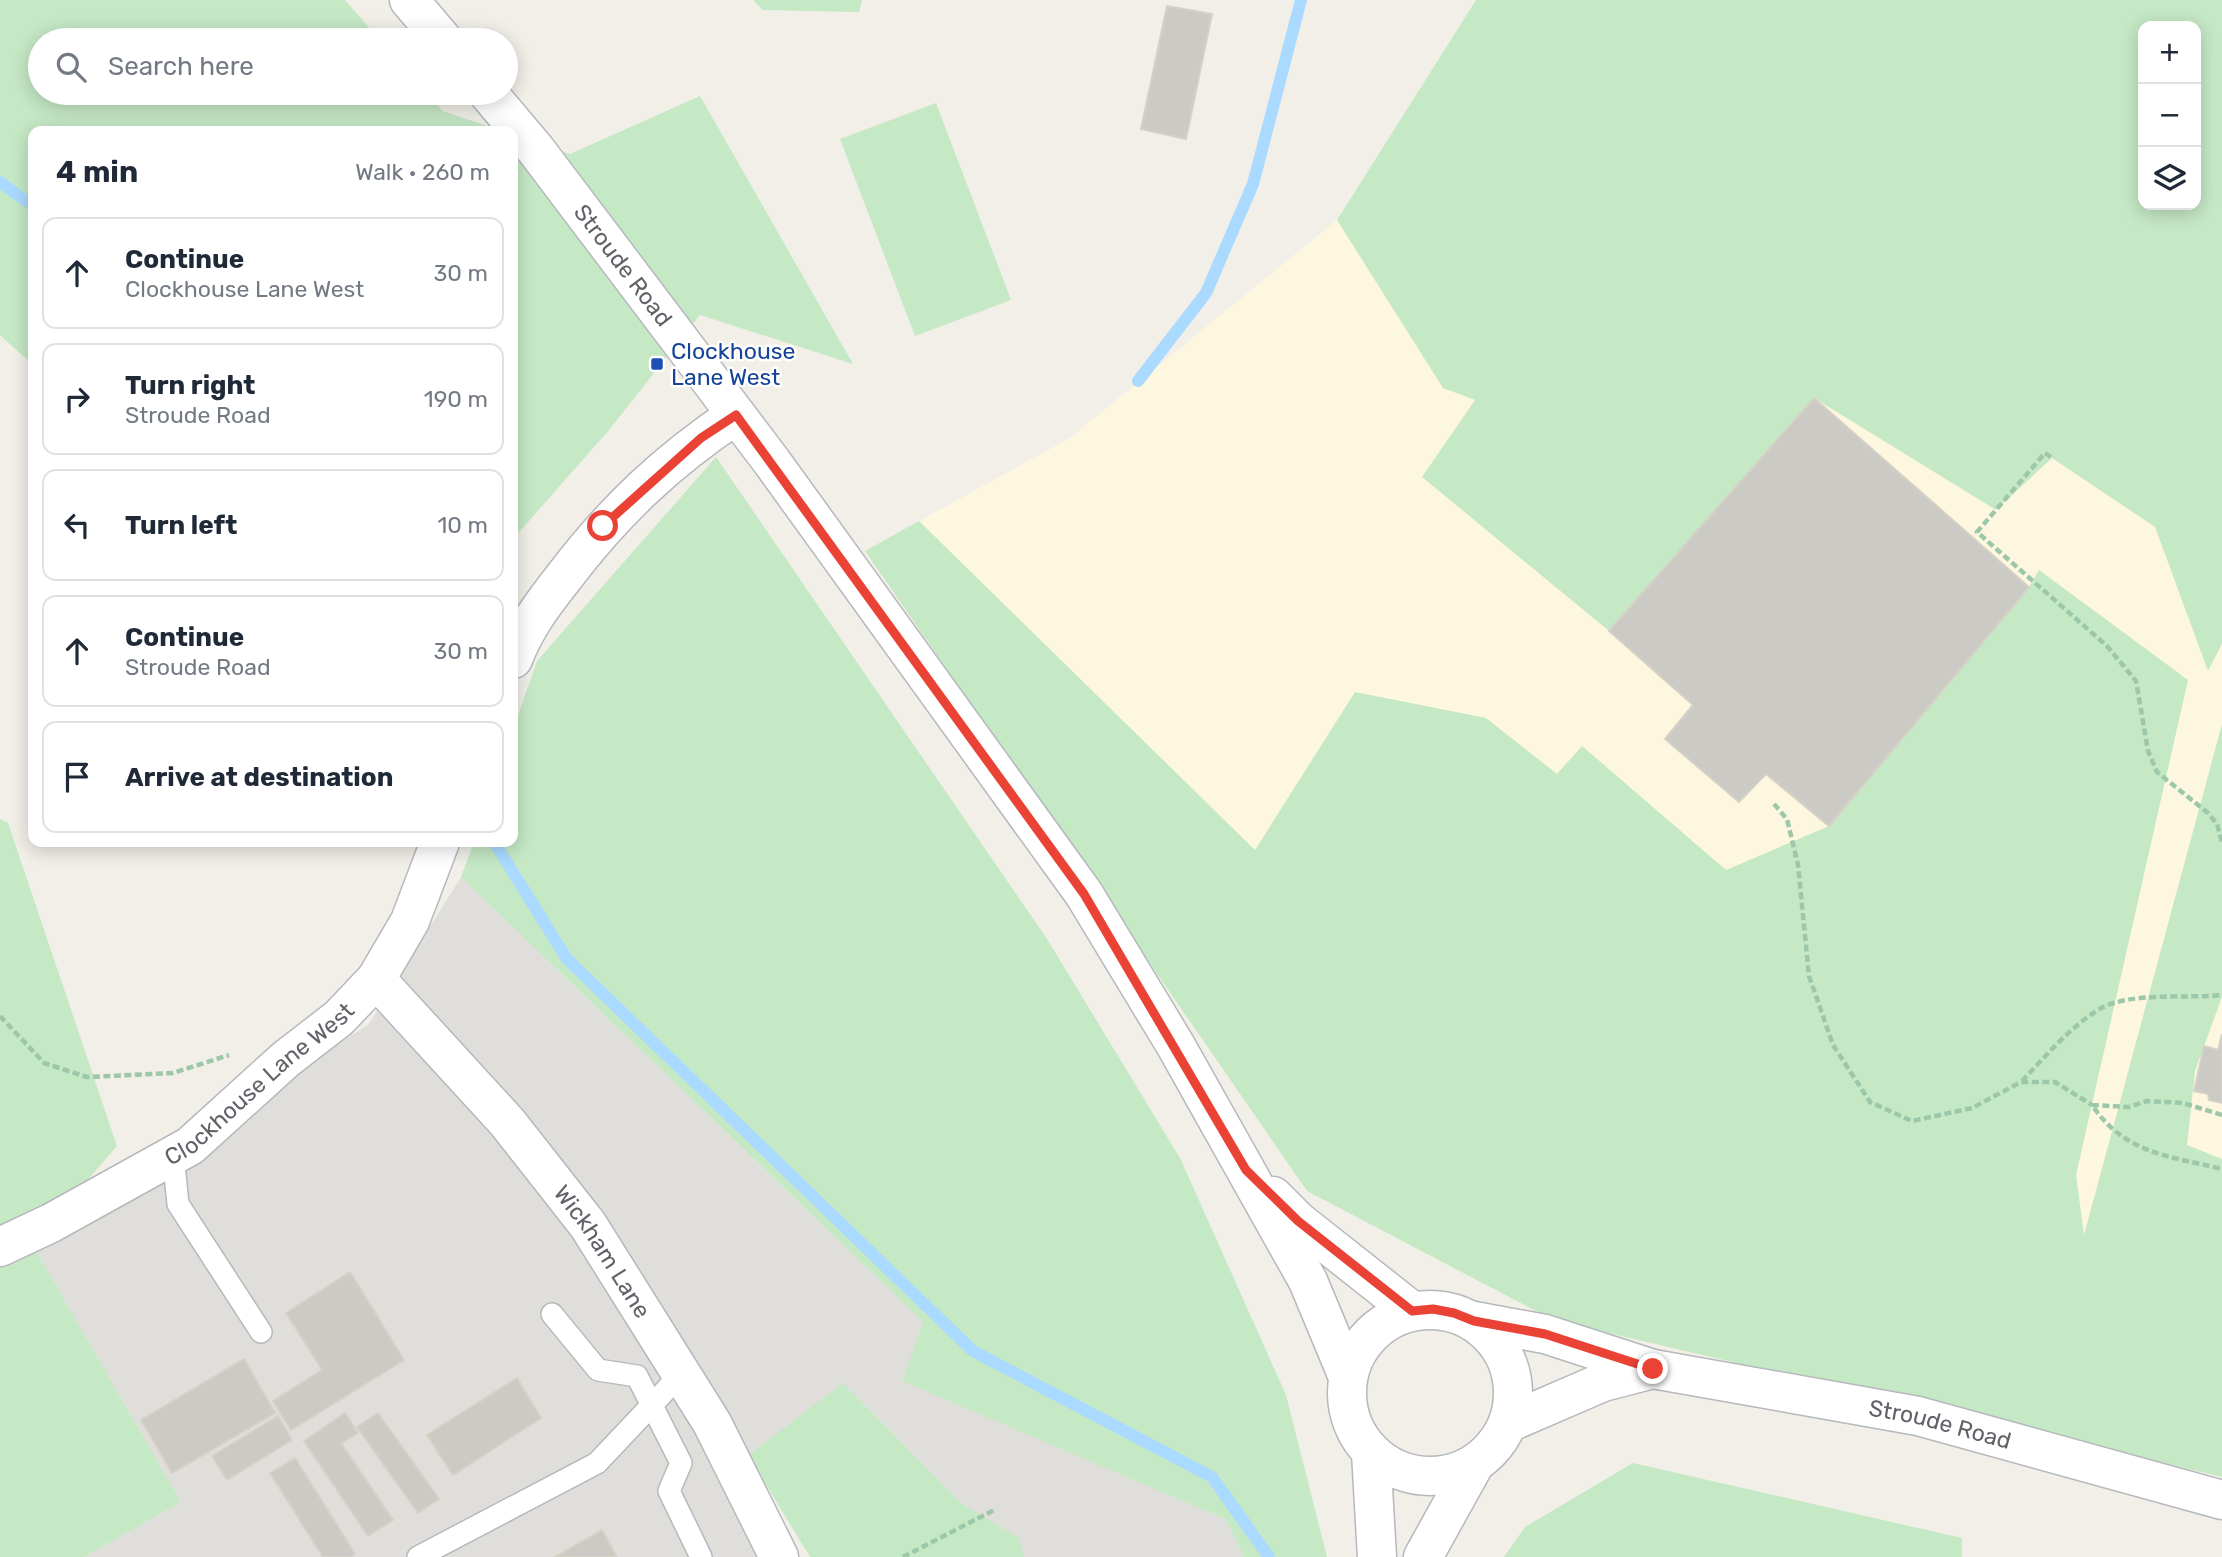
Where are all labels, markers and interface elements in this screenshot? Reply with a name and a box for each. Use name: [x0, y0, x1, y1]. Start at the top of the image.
map controls: [2138, 21, 2201, 210]
button: +: [2138, 21, 2201, 84]
search box: [28, 28, 518, 105]
icon: search: [52, 48, 90, 86]
text: Search here: [108, 51, 254, 82]
button: −: [2138, 84, 2201, 147]
button: layers: [2138, 147, 2201, 210]
text: 4 min: [56, 154, 138, 190]
text: Walk · 260 m: [355, 158, 490, 186]
street label: Stroude Road: [568, 199, 678, 332]
text: Continue: [125, 244, 244, 275]
icon: ahead: [58, 254, 96, 292]
text: 30 m: [433, 259, 488, 287]
text: Clockhouse Lane West: [125, 275, 364, 303]
place label: Clockhouse Lane West: [671, 337, 795, 391]
marker: Clockhouse Lane West: [649, 356, 665, 372]
text: Turn right: [125, 370, 255, 401]
icon: right: [58, 380, 96, 418]
text: 190 m: [424, 385, 488, 413]
text: Stroude Road: [125, 401, 271, 429]
icon: left: [58, 506, 96, 544]
text: Turn left: [125, 510, 237, 541]
route start: [587, 510, 618, 541]
text: 10 m: [437, 511, 488, 539]
text: Continue: [125, 622, 244, 653]
icon: ahead: [58, 632, 96, 670]
text: 30 m: [433, 637, 488, 665]
text: Stroude Road: [125, 653, 271, 681]
icon: arrive: [58, 758, 96, 796]
text: Arrive at destination: [125, 762, 393, 793]
street label: Clockhouse Lane West: [160, 997, 360, 1171]
street label: Wickham Lane: [548, 1179, 657, 1323]
route end: [1637, 1353, 1668, 1384]
street label: Stroude Road: [1867, 1394, 2014, 1455]

